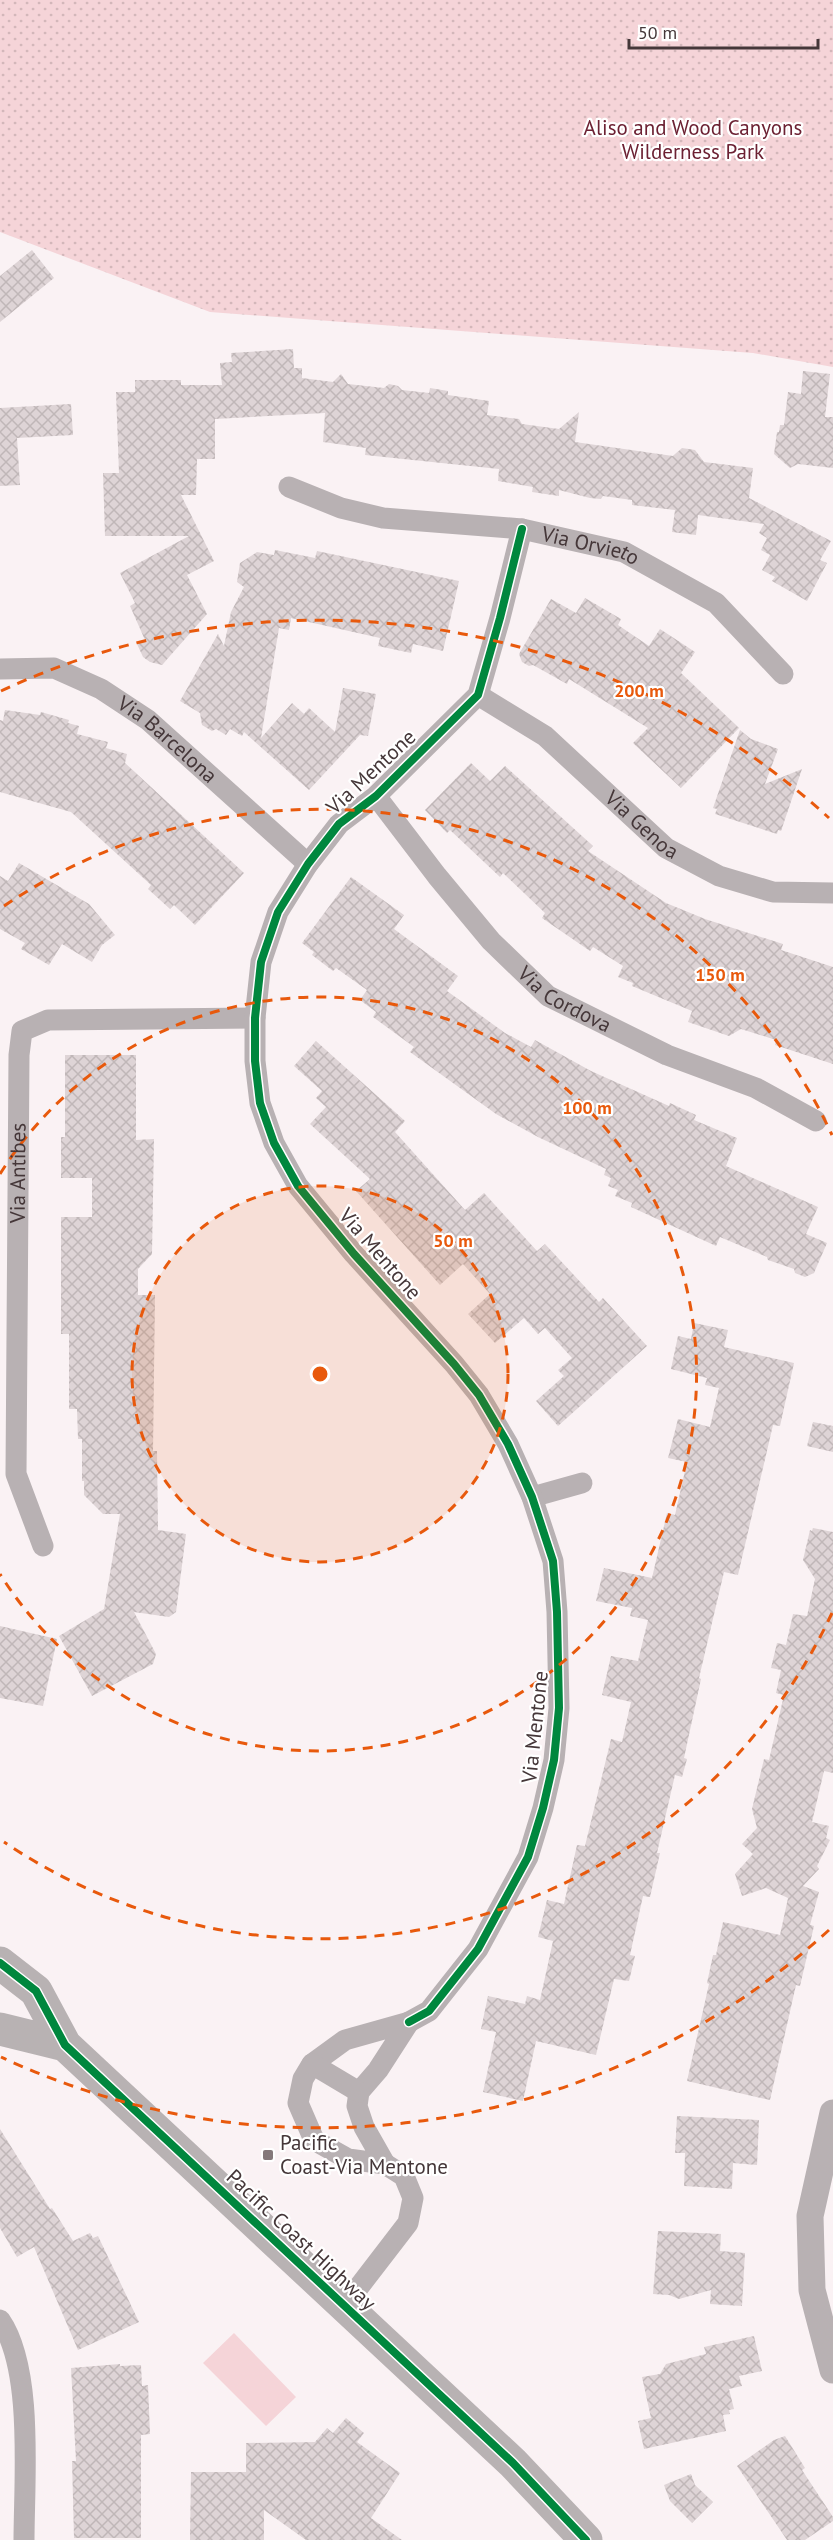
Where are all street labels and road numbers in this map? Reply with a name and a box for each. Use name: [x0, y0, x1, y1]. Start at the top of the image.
street label: Via Orvieto: [538, 520, 644, 571]
street label: Via Barcelona: [112, 689, 223, 789]
street label: Via Mentone: [320, 723, 421, 821]
street label: Via Genoa: [599, 784, 683, 865]
street label: Via Cordova: [511, 959, 616, 1038]
street label: Via Antibes: [4, 1123, 32, 1224]
street label: Via Mentone: [333, 1202, 428, 1305]
street label: Via Mentone: [515, 1670, 554, 1785]
street label: Pacific Coast Highway: [221, 2163, 382, 2316]

